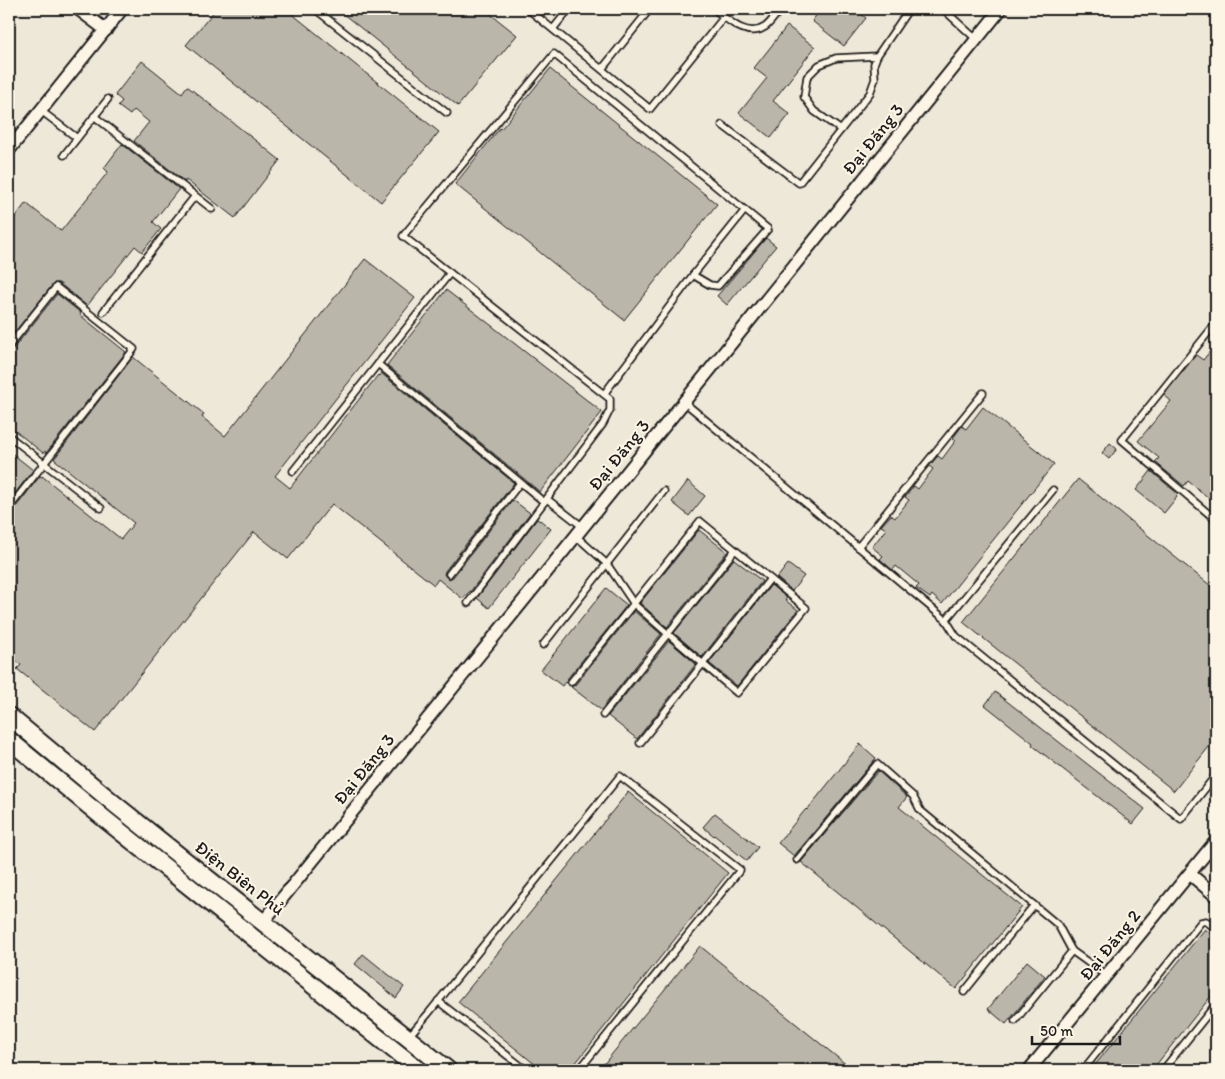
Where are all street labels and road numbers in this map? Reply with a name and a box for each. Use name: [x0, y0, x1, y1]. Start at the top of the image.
street label: Đại Đăng 3: [838, 99, 908, 179]
street label: Đại Đăng 3: [584, 415, 654, 495]
street label: Đại Đăng 3: [329, 729, 399, 809]
street label: Điện Biên Phủ: [191, 836, 289, 920]
street label: Đại Đăng 2: [1075, 905, 1146, 985]

